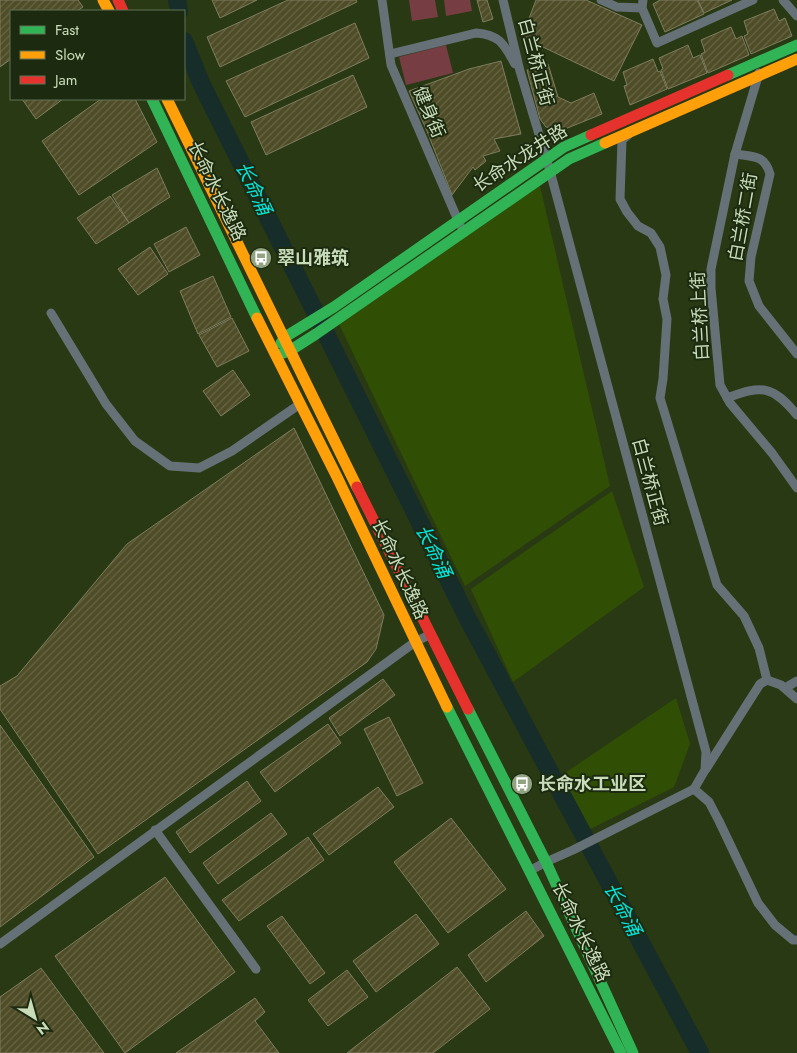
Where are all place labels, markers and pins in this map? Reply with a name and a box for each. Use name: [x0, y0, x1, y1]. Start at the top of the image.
place label: 翠山雅筑: [277, 245, 349, 271]
bus stop icon: 翠山雅筑: [249, 246, 273, 270]
place label: 长命水工业区: [538, 771, 646, 797]
bus stop icon: 长命水工业区: [510, 772, 534, 796]

